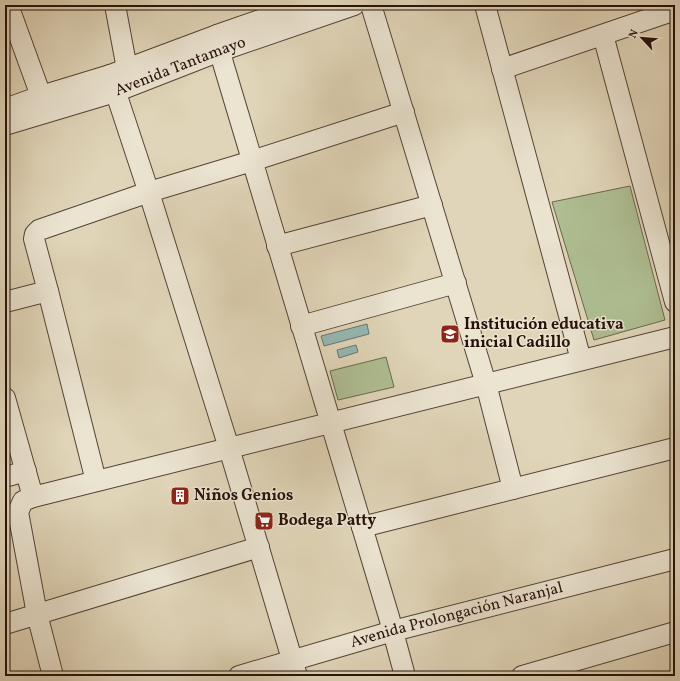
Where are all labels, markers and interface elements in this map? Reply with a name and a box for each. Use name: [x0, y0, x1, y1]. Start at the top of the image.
north arrow: [622, 18, 662, 58]
text: N: [626, 27, 643, 41]
street label: Avenida Tantamayo: [112, 32, 249, 102]
place label: Institución educativa inicial Cadillo: [464, 314, 624, 354]
school or university icon: Institución educativa inicial Cadillo: [439, 323, 461, 345]
building icon: Niños Genios: [169, 485, 191, 507]
place label: Niños Genios: [194, 485, 293, 507]
supermarket icon: Bodega Patty: [253, 510, 275, 532]
place label: Bodega Patty: [278, 510, 376, 532]
street label: Avenida Prolongación Naranjal: [348, 577, 565, 654]

